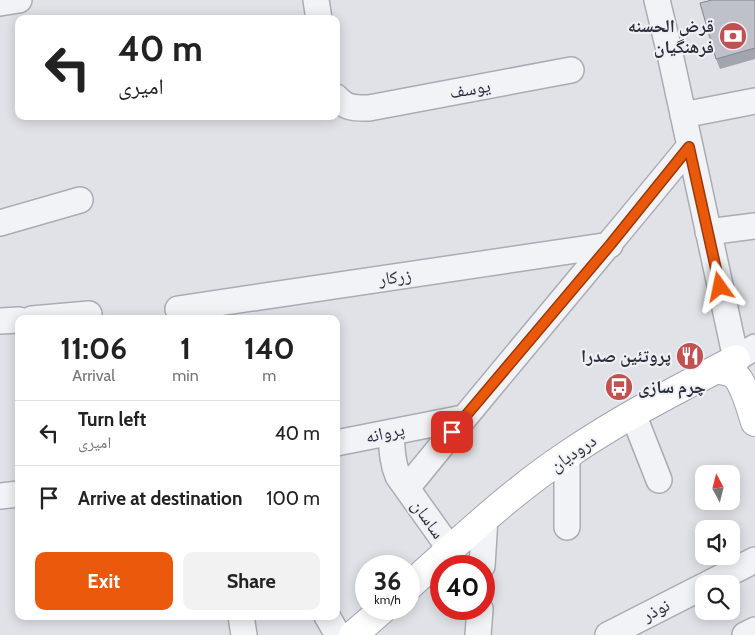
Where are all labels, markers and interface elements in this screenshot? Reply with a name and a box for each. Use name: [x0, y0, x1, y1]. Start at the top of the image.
place label: قرض الحسنه فرهنگیان: [628, 15, 714, 58]
bank icon: قرض الحسنه فرهنگیان: [718, 21, 748, 51]
text: 40 m: [118, 27, 203, 70]
icon: left: [35, 35, 100, 100]
text: امیری: [118, 73, 164, 100]
street label: یوسف: [448, 75, 492, 103]
position arrow: [693, 260, 745, 312]
street label: زرکار: [376, 264, 413, 290]
text: 11:06: [60, 330, 127, 367]
text: 1: [180, 330, 191, 367]
text: 140: [244, 330, 295, 367]
restaurant icon: پروتئین صدرا: [675, 341, 705, 371]
place label: پروتئین صدرا: [581, 345, 671, 367]
text: Arrival: [72, 366, 115, 385]
text: min: [172, 366, 199, 385]
text: m: [262, 366, 276, 385]
bus stop icon: چرم سازی: [604, 372, 634, 402]
place label: چرم سازی: [638, 376, 706, 399]
text: Turn left: [78, 408, 146, 431]
pin: [431, 411, 473, 453]
street label: پروانه: [364, 418, 407, 448]
icon: arrive: [438, 418, 466, 446]
icon: left: [35, 419, 63, 447]
text: 40 m: [275, 422, 320, 445]
street label: درودیان: [545, 429, 601, 477]
text: امیری: [78, 433, 111, 452]
north arrow: [695, 465, 740, 510]
map controls: [695, 465, 740, 620]
icon: arrive: [35, 484, 63, 512]
text: Arrive at destination: [78, 487, 242, 510]
text: 100 m: [266, 487, 320, 510]
street label: ساسان: [407, 495, 449, 543]
button: sound: [695, 520, 740, 565]
button: Exit: [35, 552, 173, 610]
button: Share: [183, 552, 320, 610]
speed limit sign: 40: [430, 555, 495, 620]
text: 36: [374, 566, 401, 596]
button: search: [695, 575, 740, 620]
text: km/h: [374, 592, 401, 607]
street label: نوذر: [638, 594, 673, 627]

